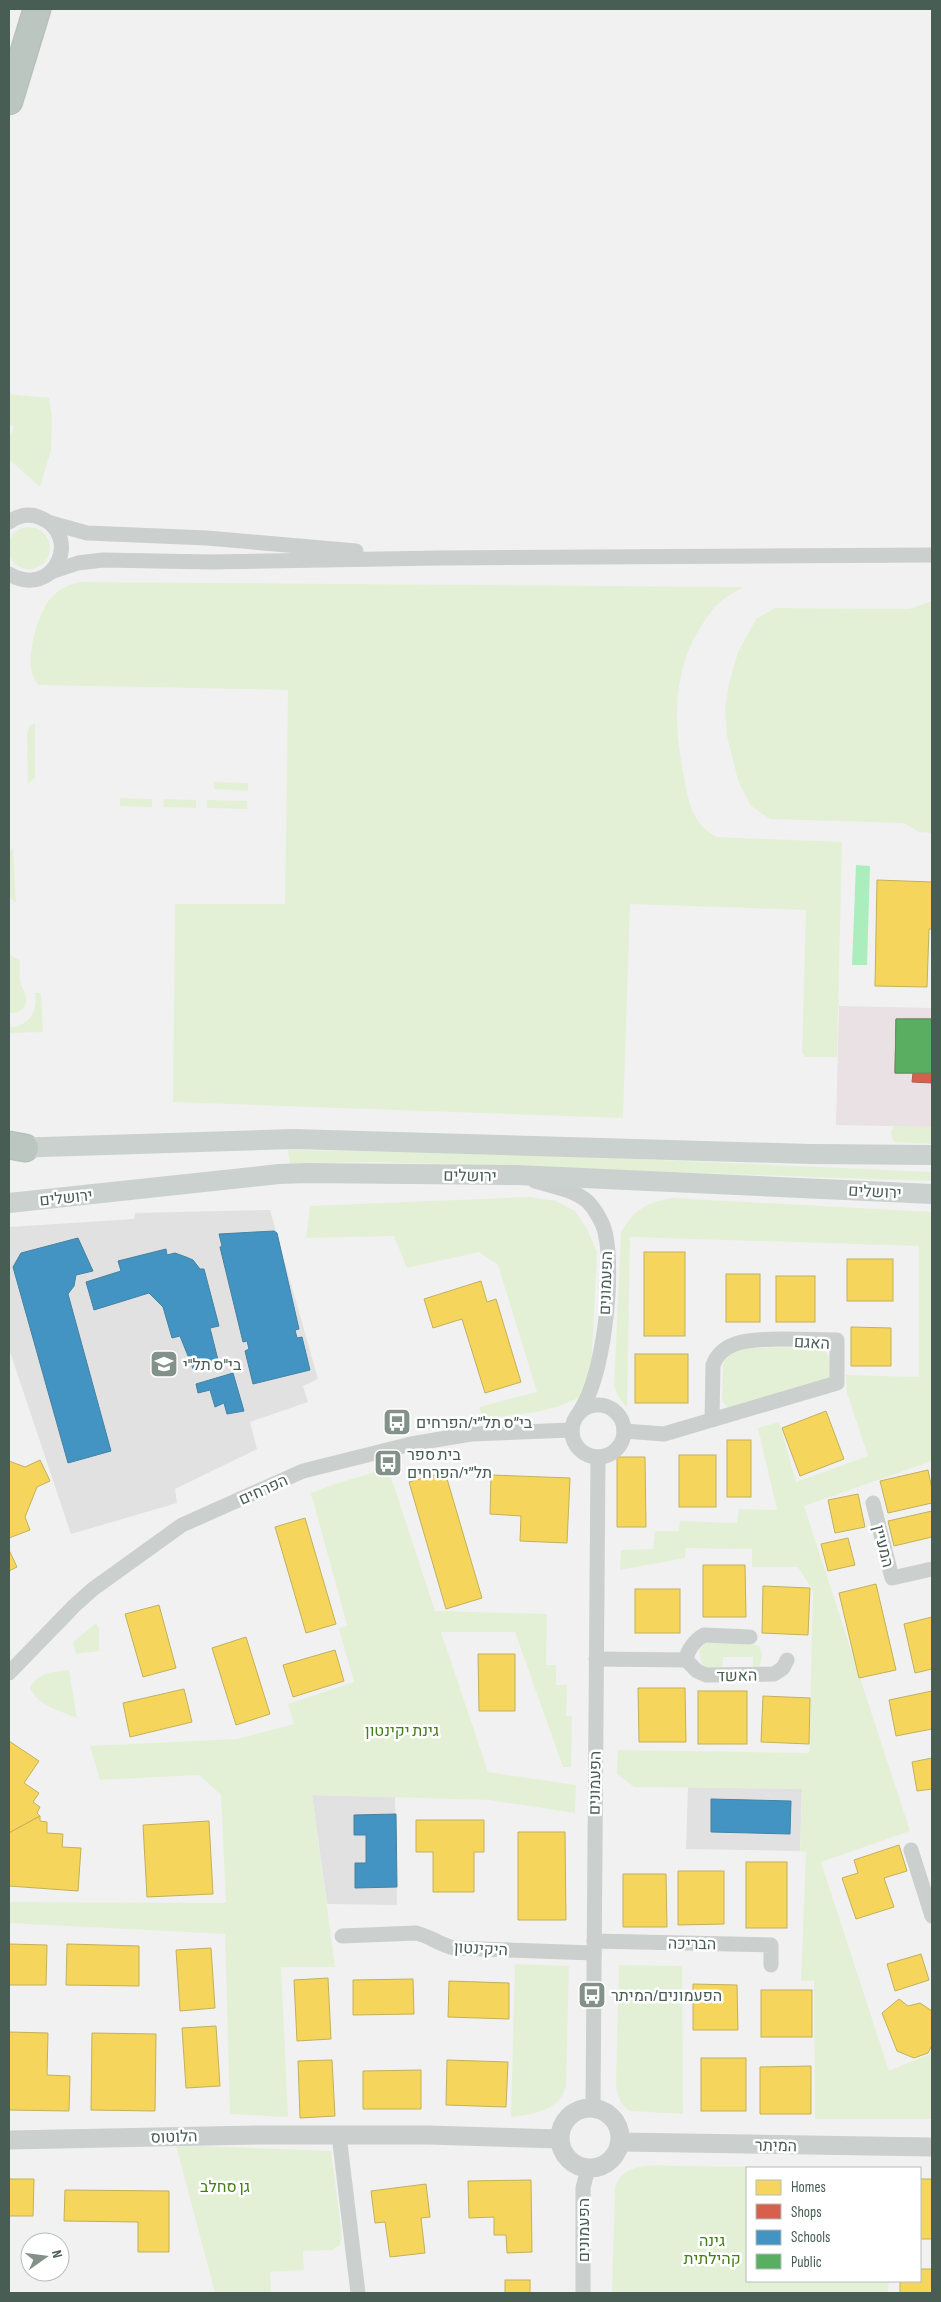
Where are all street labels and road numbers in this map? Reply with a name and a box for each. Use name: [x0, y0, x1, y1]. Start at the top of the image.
street label: ירושלים: [443, 1167, 497, 1186]
street label: ירושלים: [848, 1182, 902, 1203]
street label: ירושלים: [39, 1186, 94, 1211]
street label: הפעמונים: [596, 1251, 617, 1316]
street label: האגם: [793, 1333, 830, 1354]
street label: הפרחים: [236, 1471, 291, 1510]
street label: המעיין: [868, 1523, 897, 1570]
street label: האשד: [717, 1667, 758, 1686]
street label: הפעמונים: [585, 1751, 606, 1815]
street label: הבריכה: [668, 1935, 716, 1954]
street label: היקינטון: [453, 1939, 508, 1960]
street label: הלוטוס: [150, 2127, 198, 2148]
street label: המיתר: [755, 2137, 797, 2156]
street label: הפעמונים: [575, 2198, 594, 2262]

